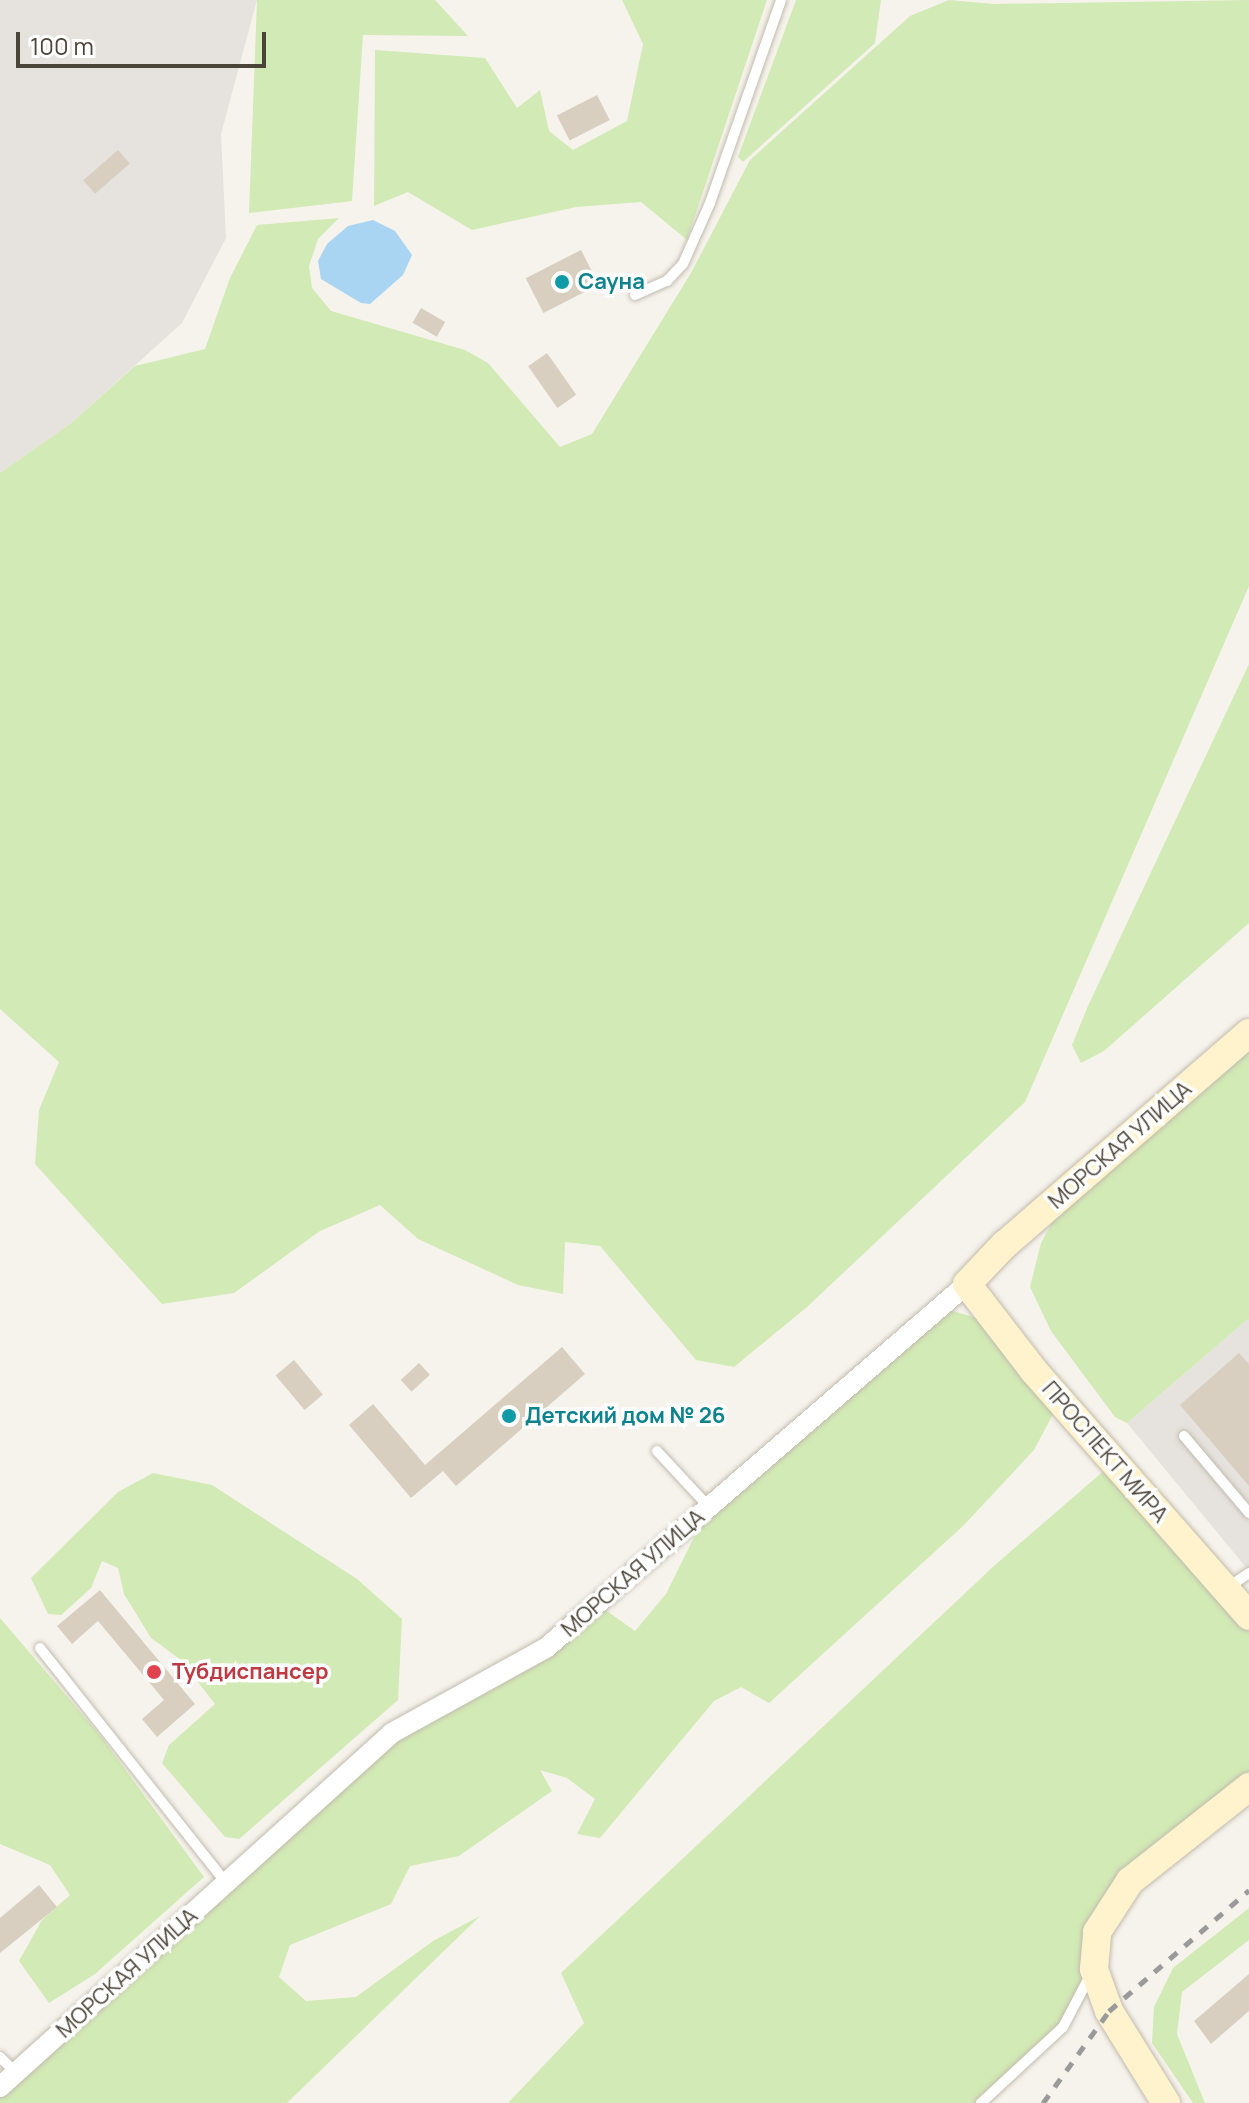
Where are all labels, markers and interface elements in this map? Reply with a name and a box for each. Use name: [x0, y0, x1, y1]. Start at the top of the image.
scale bar: [20, 16, 270, 66]
text: 100 m: [30, 29, 94, 62]
place label: Сауна: [578, 269, 645, 295]
marker: Сауна: [553, 273, 571, 291]
street label: МОРСКАЯ УЛИЦА: [1043, 1076, 1197, 1214]
street label: ПРОСПЕКТ МИРА: [1036, 1376, 1174, 1528]
place label: Детский дом № 26: [525, 1403, 725, 1429]
marker: Детский дом № 26: [500, 1407, 518, 1425]
street label: МОРСКАЯ УЛИЦА: [556, 1504, 710, 1642]
place label: Тубдиспансер: [172, 1659, 328, 1685]
marker: Тубдиспансер: [143, 1661, 165, 1683]
street label: МОРСКАЯ УЛИЦА: [51, 1903, 203, 2043]

